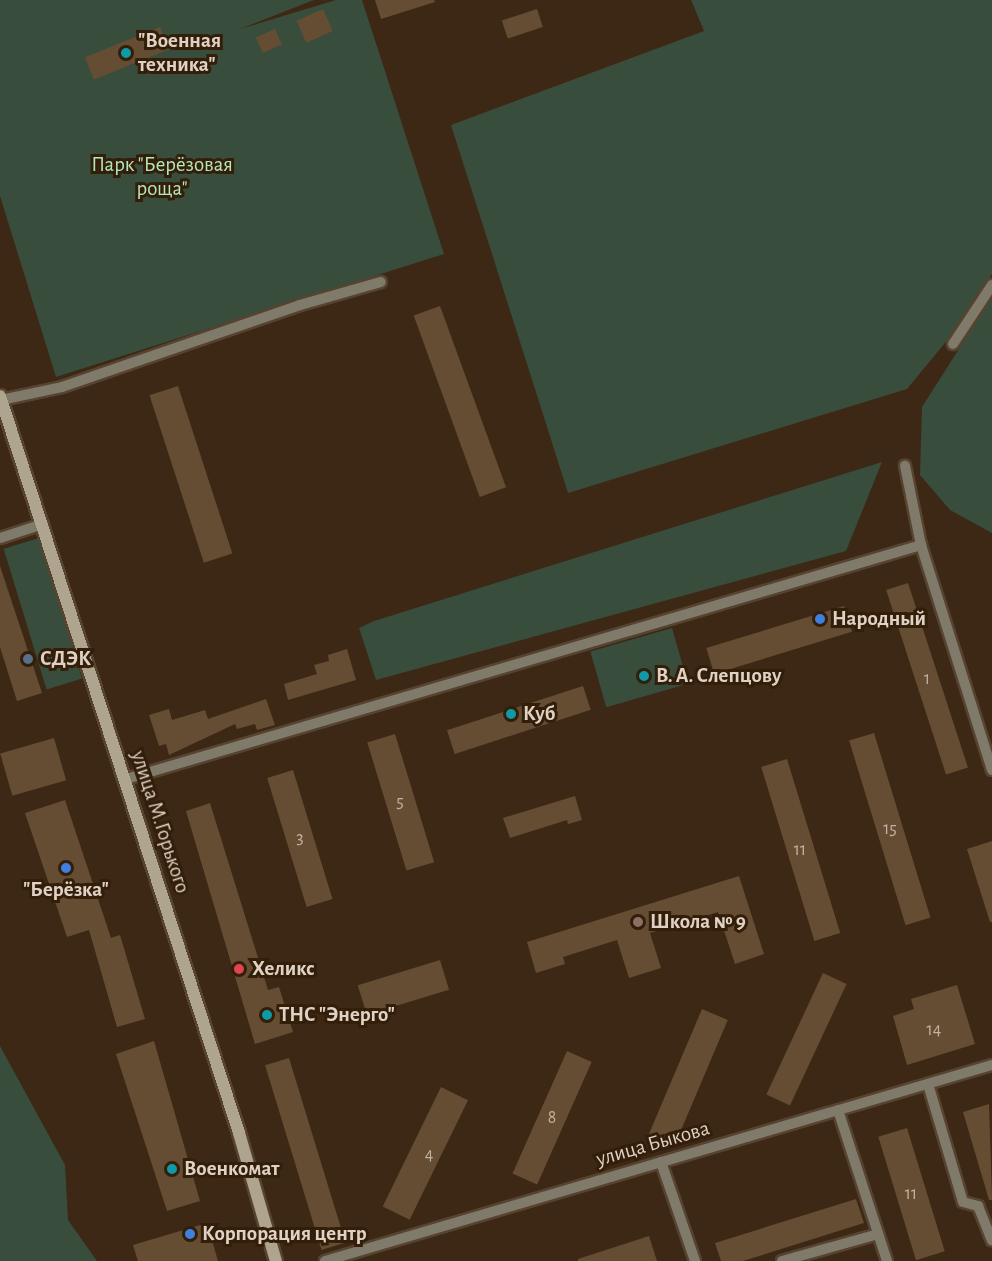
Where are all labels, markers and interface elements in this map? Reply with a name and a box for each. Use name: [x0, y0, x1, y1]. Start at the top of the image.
place label: "Военная техника": [138, 28, 221, 78]
marker: "Военная техника": [119, 46, 133, 60]
park label: Парк "Берёзовая роща": [91, 152, 233, 202]
place label: Народный: [832, 606, 926, 632]
marker: Народный: [813, 612, 827, 626]
place label: СДЭК: [40, 646, 91, 672]
marker: СДЭК: [21, 652, 35, 666]
place label: В. А. Слепцову: [656, 663, 781, 689]
house number: 1: [924, 668, 930, 690]
marker: В. А. Слепцову: [637, 669, 651, 683]
place label: Куб: [523, 701, 555, 727]
marker: Куб: [504, 707, 518, 721]
street label: улица М.Горького: [125, 748, 195, 896]
house number: 5: [396, 791, 404, 813]
house number: 15: [883, 818, 897, 840]
house number: 3: [296, 827, 304, 849]
house number: 11: [794, 839, 806, 861]
marker: "Берёзка": [59, 861, 73, 875]
place label: "Берёзка": [23, 877, 109, 903]
place label: Школа № 9: [650, 909, 746, 935]
marker: Школа № 9: [631, 915, 645, 929]
place label: Хеликс: [252, 956, 315, 982]
marker: Хеликс: [230, 960, 248, 978]
place label: ТНС "Энерго": [279, 1002, 395, 1028]
marker: ТНС "Энерго": [260, 1008, 274, 1022]
house number: 14: [927, 1019, 941, 1041]
house number: 8: [548, 1107, 556, 1129]
street label: улица Быкова: [593, 1116, 713, 1172]
house number: 4: [425, 1144, 433, 1166]
place label: Военкомат: [184, 1156, 280, 1182]
marker: Военкомат: [165, 1162, 179, 1176]
house number: 11: [905, 1183, 917, 1205]
place label: Корпорация центр: [202, 1221, 367, 1247]
marker: Корпорация центр: [183, 1227, 197, 1241]

